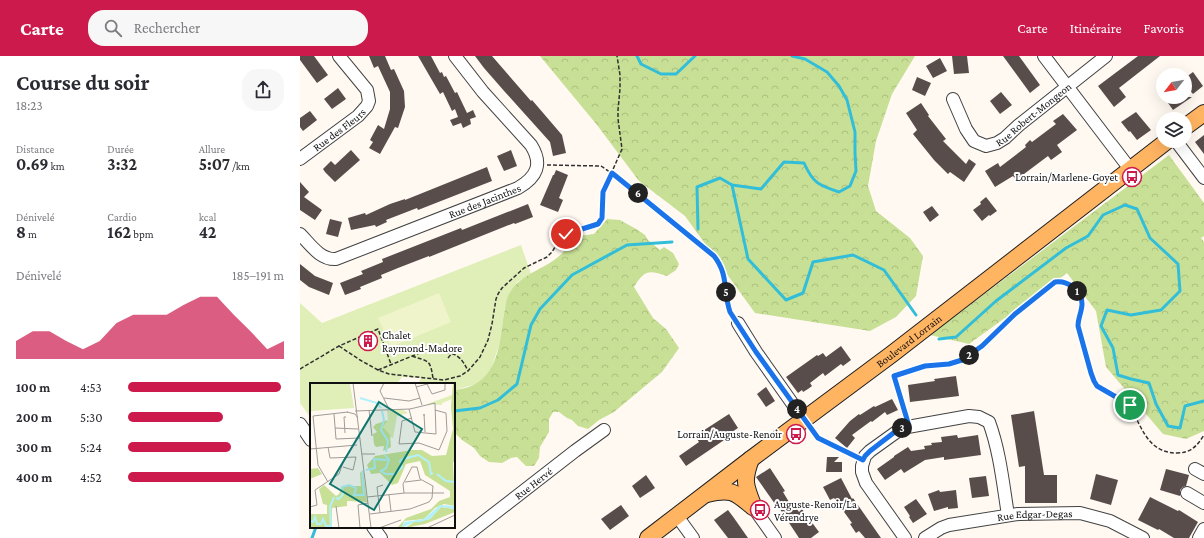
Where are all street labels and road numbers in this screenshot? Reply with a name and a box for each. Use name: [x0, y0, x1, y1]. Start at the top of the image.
street label: Rue Robert-Mongeon: [993, 80, 1074, 148]
street label: Rue des Fleurs: [311, 106, 368, 153]
street label: Rue des Jacinthes: [447, 182, 523, 220]
street label: Boulevard Lorrain: [874, 312, 944, 370]
street label: Rue Hervé: [512, 465, 555, 502]
street label: Rue Edgar-Degas: [996, 507, 1073, 523]

